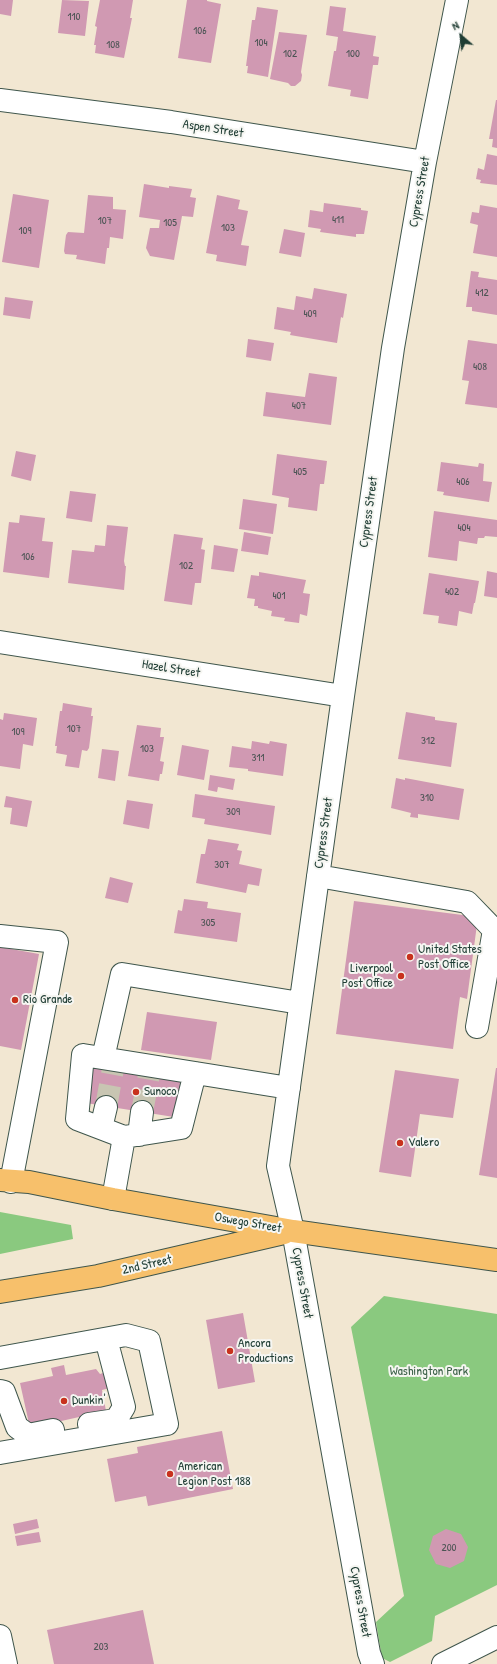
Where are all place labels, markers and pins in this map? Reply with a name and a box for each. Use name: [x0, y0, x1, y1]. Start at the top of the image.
place label: United States Post Office: [418, 942, 482, 973]
marker: United States Post Office: [405, 952, 415, 962]
place label: Liverpool Post Office: [342, 961, 393, 992]
marker: Liverpool Post Office: [396, 971, 406, 981]
place label: Rio Grande: [23, 992, 73, 1008]
marker: Rio Grande: [10, 995, 20, 1005]
place label: Sunoco: [144, 1084, 177, 1100]
marker: Sunoco: [131, 1087, 141, 1097]
place label: Valero: [408, 1135, 439, 1151]
marker: Valero: [395, 1138, 405, 1148]
place label: Ancora Productions: [238, 1336, 293, 1367]
marker: Ancora Productions: [225, 1346, 235, 1356]
place label: Dunkin': [72, 1393, 106, 1409]
marker: Dunkin': [59, 1396, 69, 1406]
place label: American Legion Post 188: [178, 1459, 251, 1490]
marker: American Legion Post 188: [165, 1469, 175, 1479]

